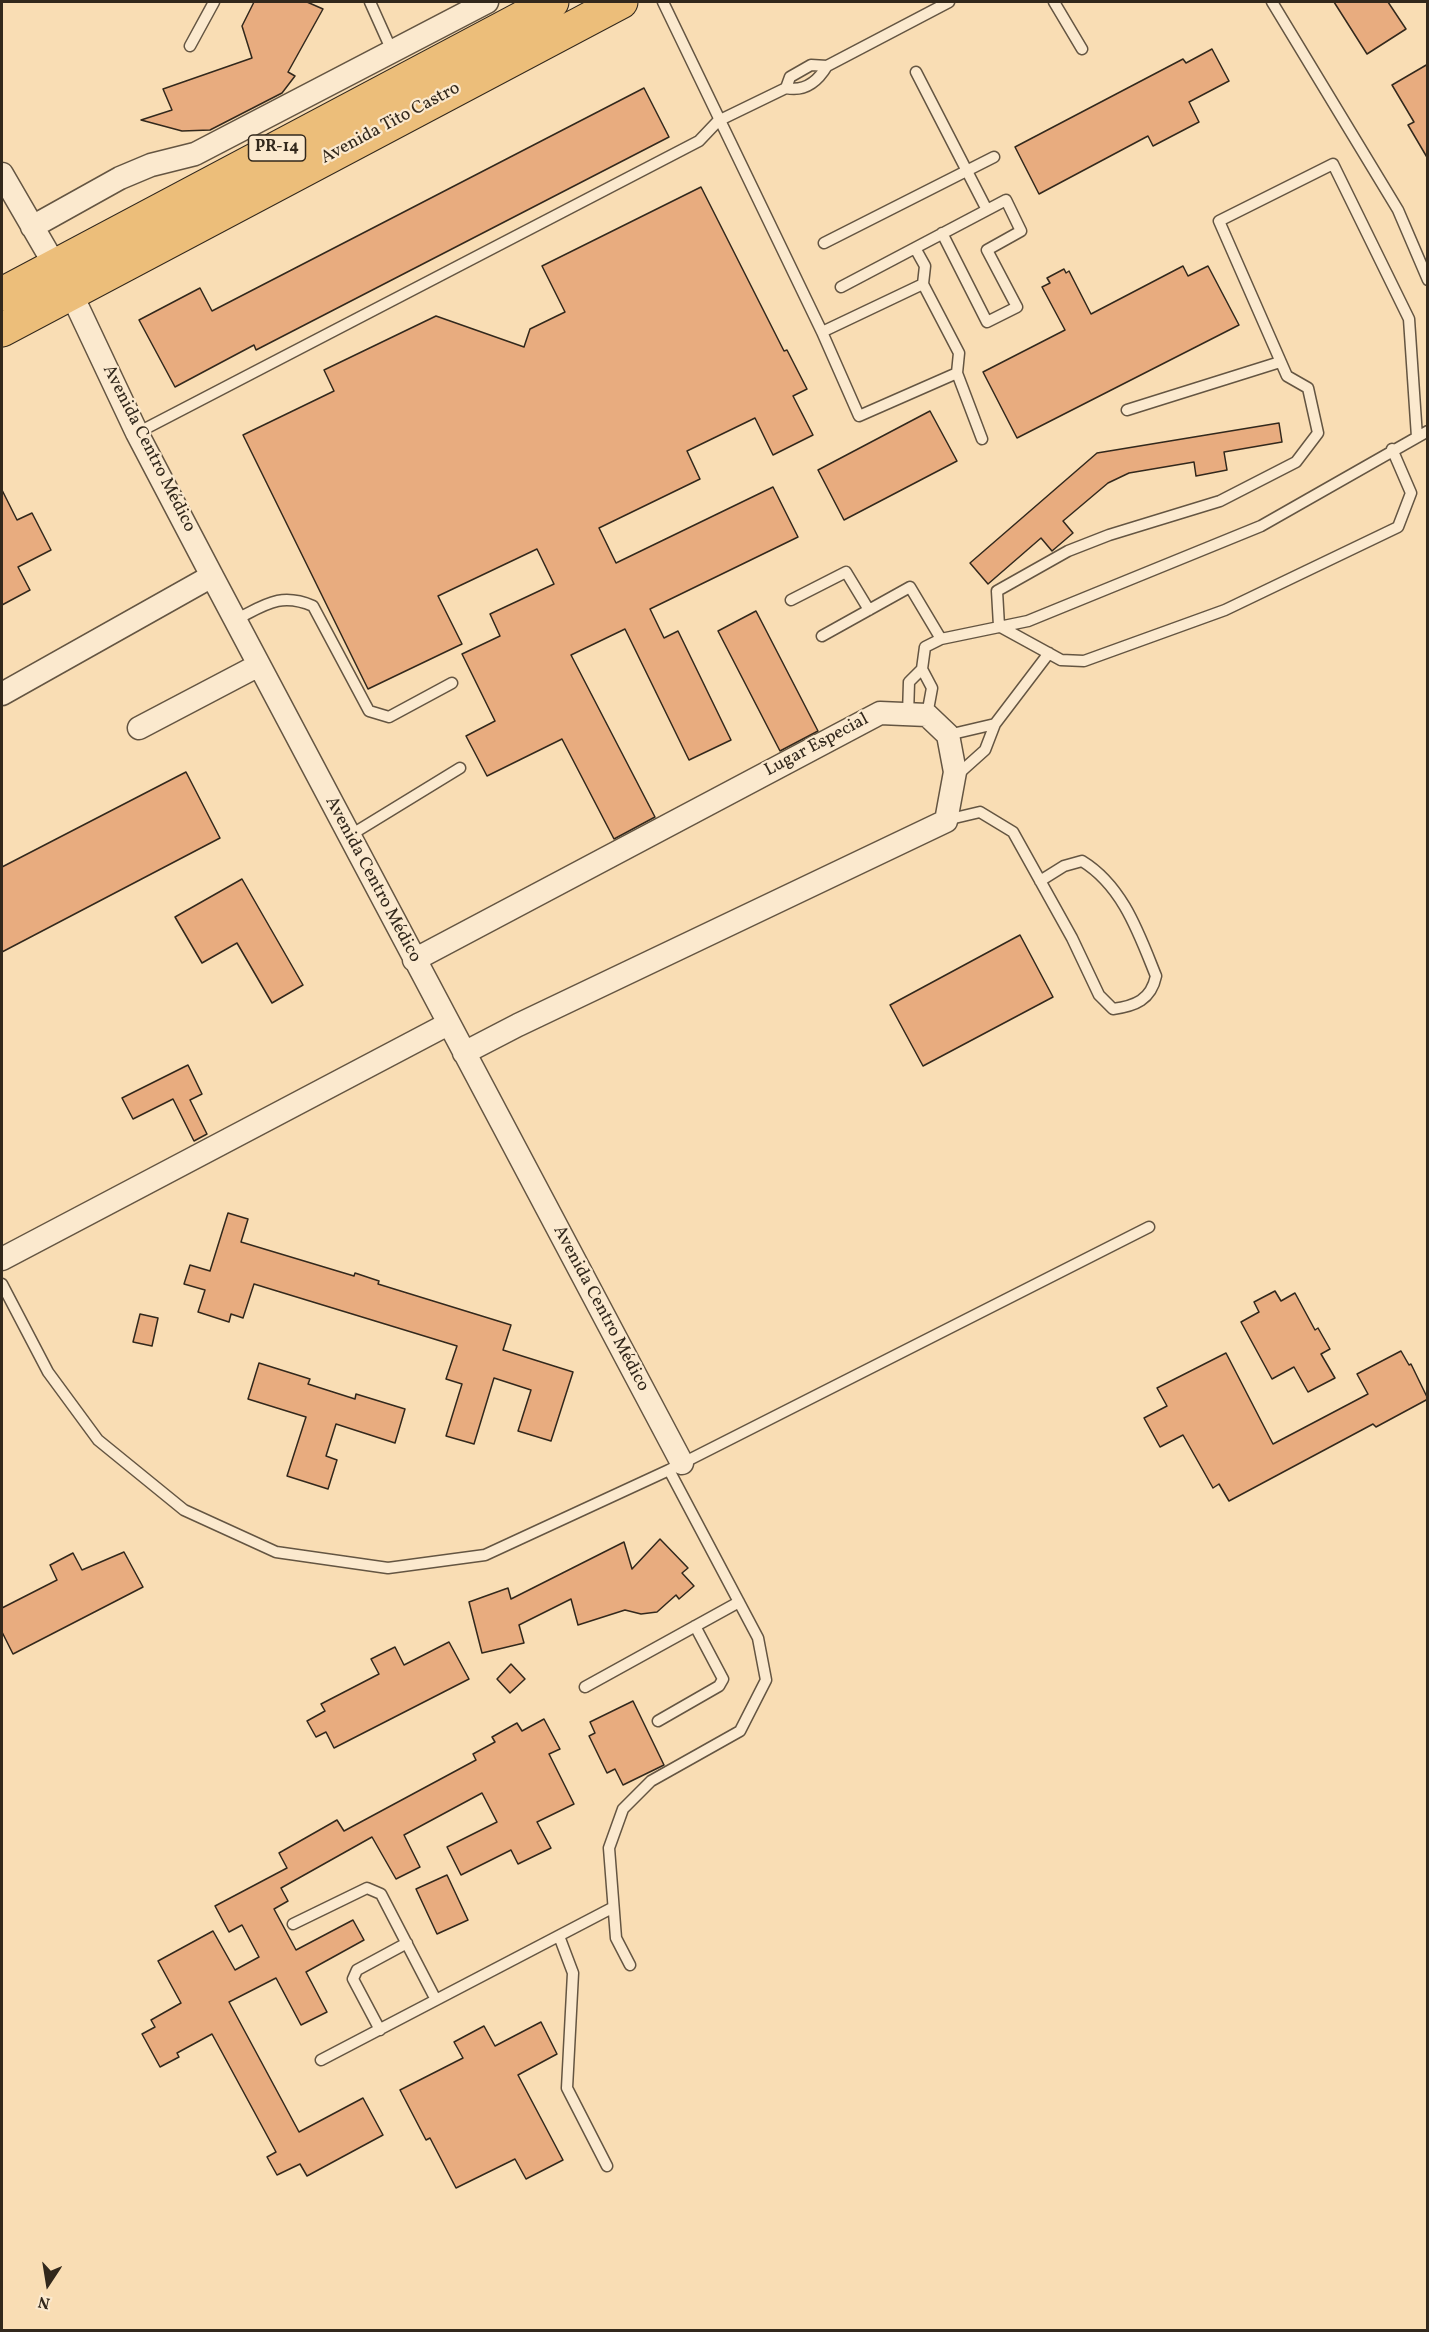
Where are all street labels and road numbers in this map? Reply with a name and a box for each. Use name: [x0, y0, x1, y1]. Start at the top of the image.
street label: Avenida Tito Castro: [318, 78, 464, 170]
road number: PR-14: [248, 135, 306, 161]
street label: Avenida Centro Médico: [96, 362, 200, 536]
street label: Lugar Especial: [761, 710, 873, 782]
street label: Avenida Centro Médico: [319, 793, 425, 967]
street label: Avenida Centro Médico: [547, 1222, 653, 1396]

